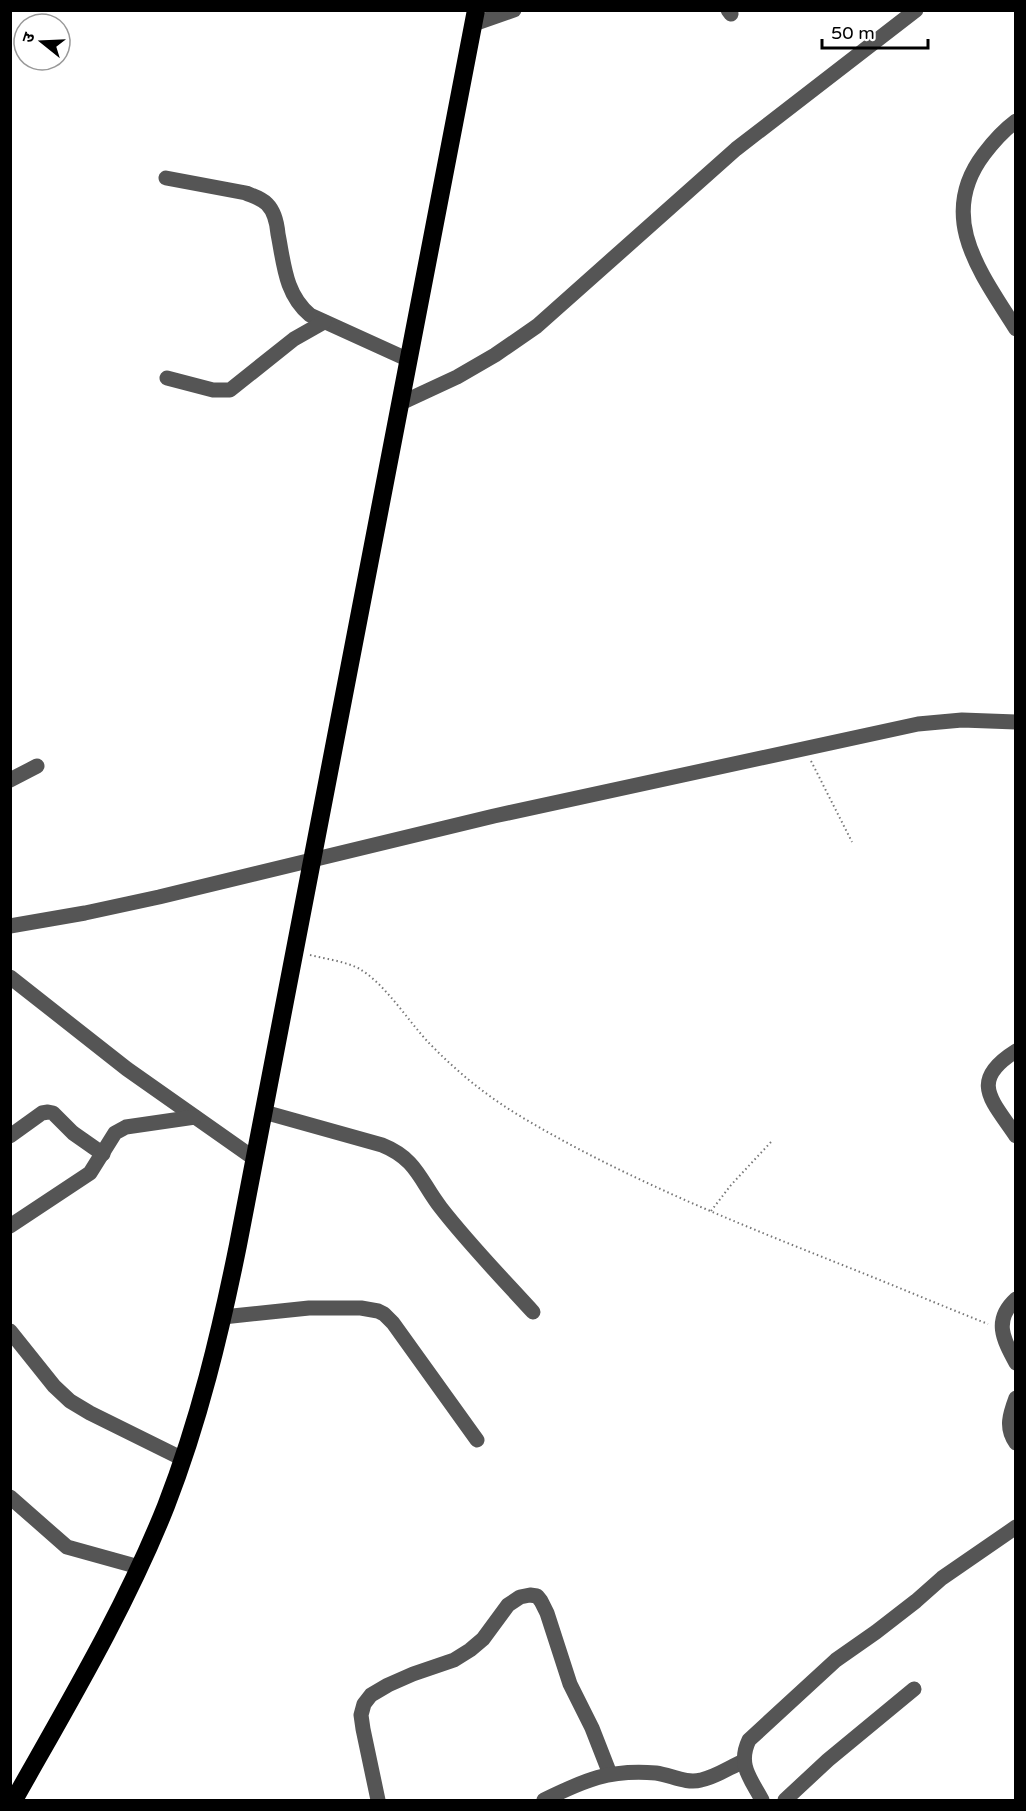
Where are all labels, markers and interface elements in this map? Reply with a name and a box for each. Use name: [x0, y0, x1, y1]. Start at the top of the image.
north arrow: [12, 12, 72, 72]
scale bar: [822, 12, 928, 50]
text: 50 m: [831, 22, 875, 44]
text: उ: [18, 30, 40, 45]

